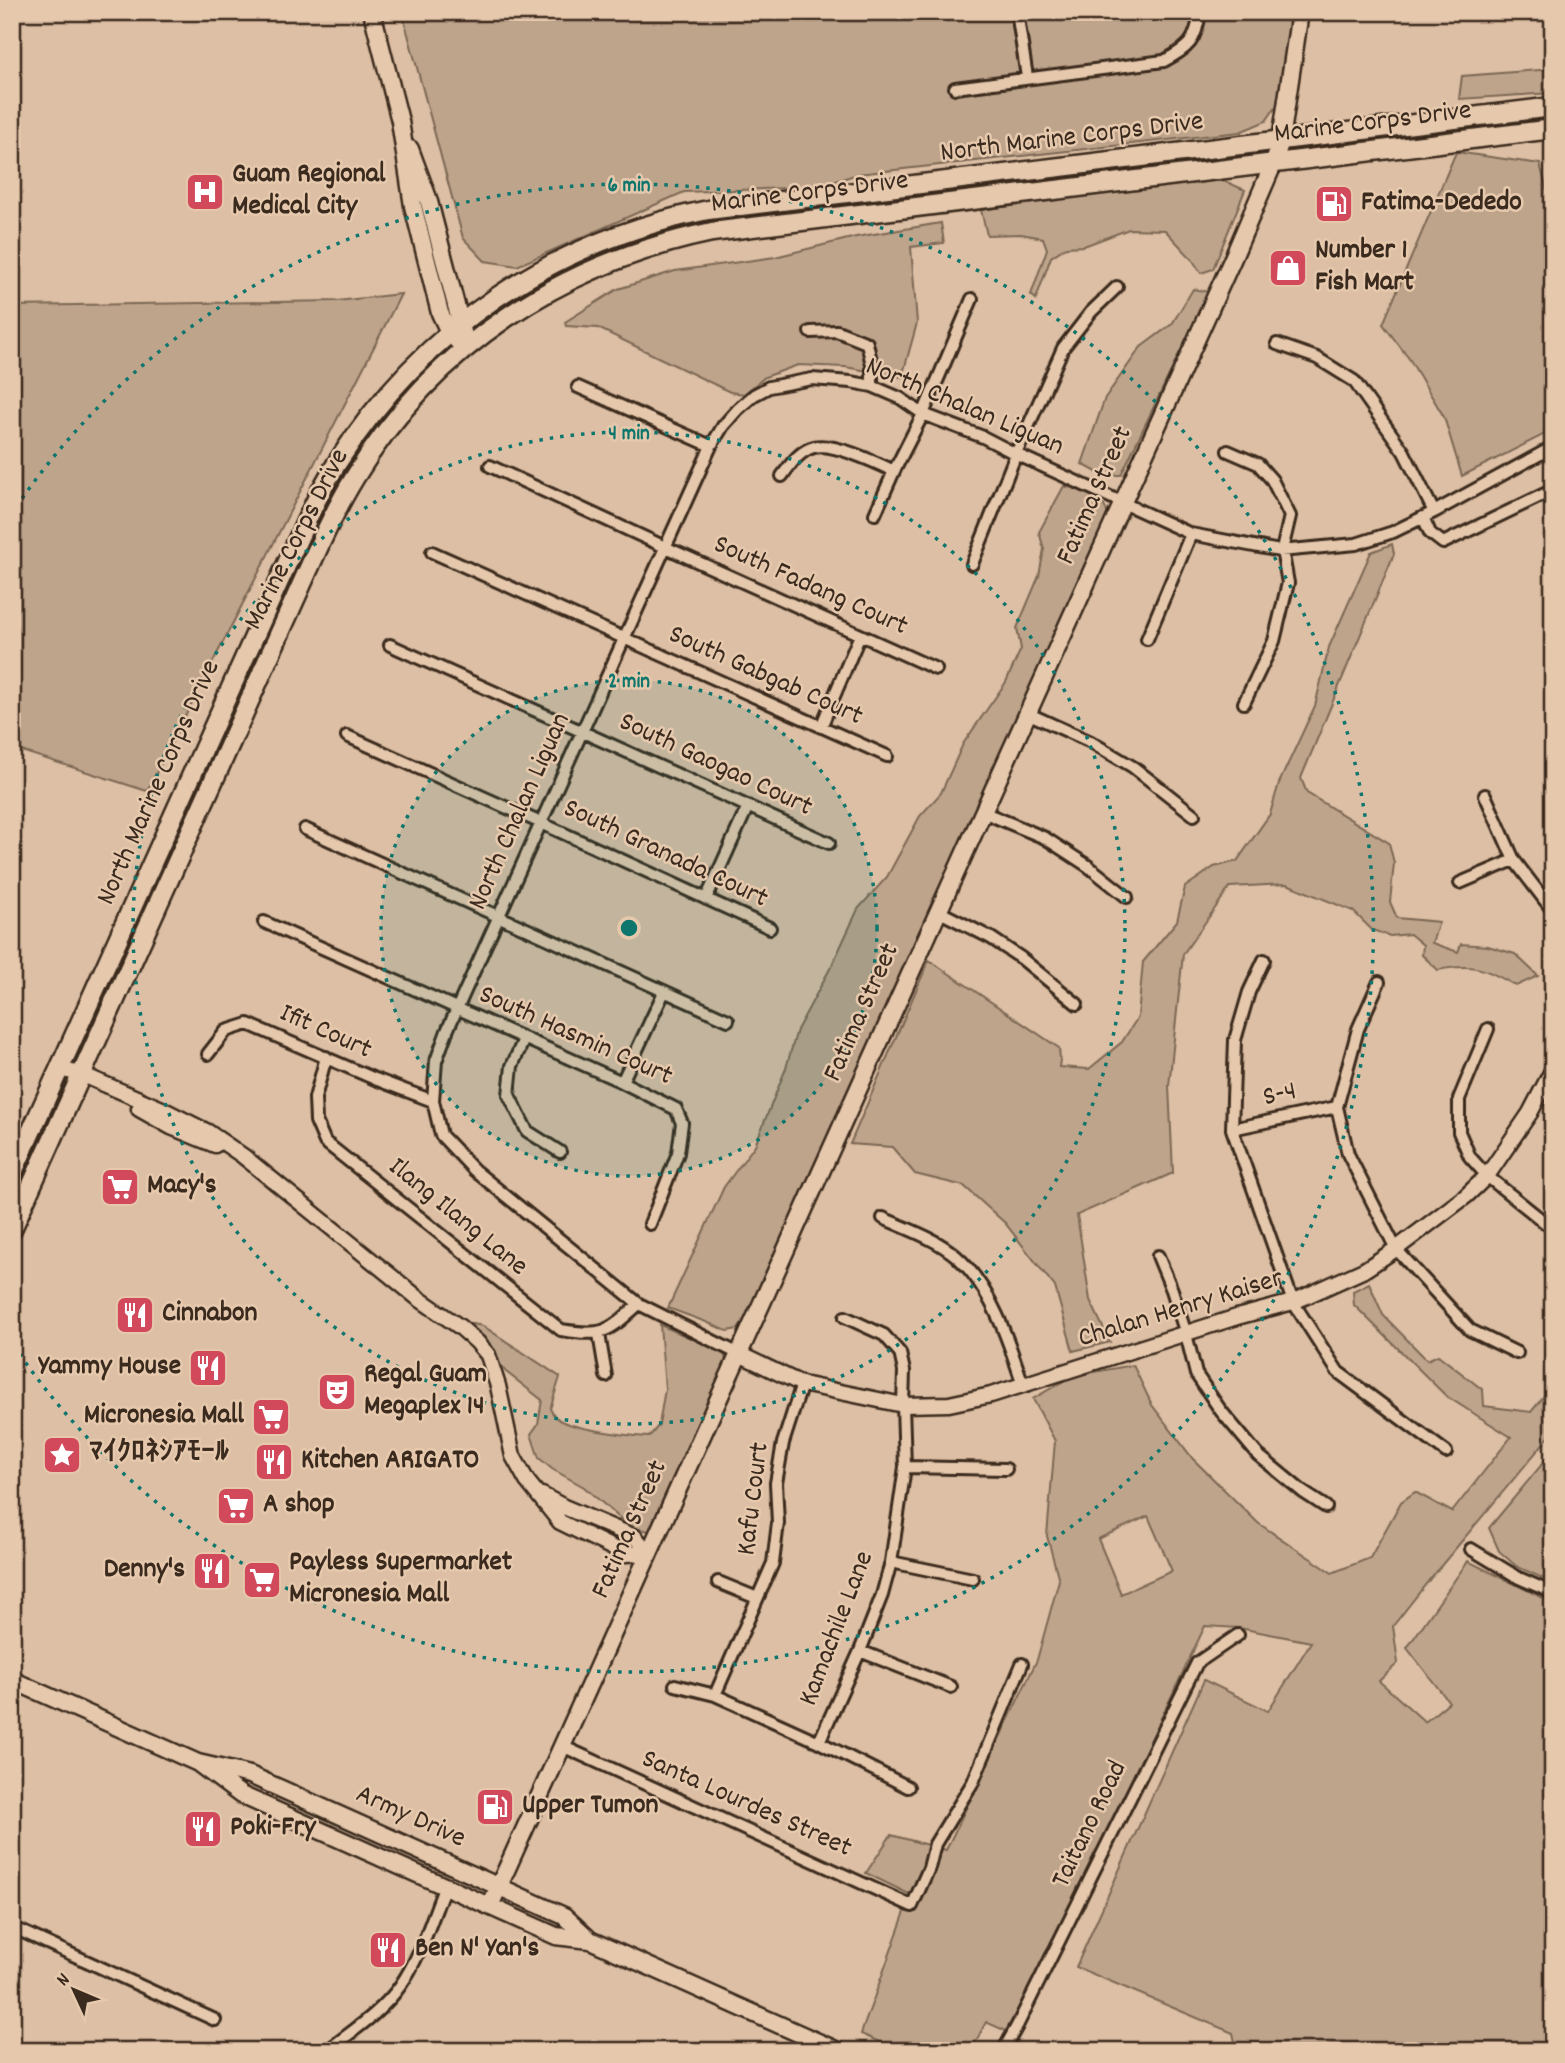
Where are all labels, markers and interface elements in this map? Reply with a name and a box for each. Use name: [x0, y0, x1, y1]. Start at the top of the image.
street label: Marine Corps Drive: [1272, 92, 1474, 156]
street label: North Marine Corps Drive: [938, 103, 1206, 175]
place label: Guam Regional Medical City: [232, 156, 386, 228]
street label: Marine Corps Drive: [709, 162, 911, 226]
hospital icon: Guam Regional Medical City: [184, 171, 226, 213]
text: 6 min: [607, 172, 651, 202]
fuel station icon: Fatima-Dededo: [1313, 183, 1355, 225]
place label: Fatima-Dededo: [1361, 184, 1522, 224]
place label: Number 1 Fish Mart: [1315, 232, 1415, 304]
shop icon: Number 1 Fish Mart: [1267, 247, 1309, 289]
street label: North Chalan Liguan: [859, 348, 1069, 468]
text: 4 min: [608, 420, 650, 450]
street label: Fatima Street: [1048, 420, 1144, 572]
street label: Marine Corps Drive: [235, 443, 361, 637]
street label: South Fadang Court: [706, 526, 914, 648]
street label: South Gabgab Court: [661, 616, 869, 738]
street label: North Marine Corps Drive: [88, 654, 232, 912]
text: 2 min: [608, 668, 650, 698]
street label: South Gaogao Court: [612, 704, 818, 828]
street label: North Chalan Liguan: [460, 707, 582, 917]
street label: South Granada Court: [556, 790, 774, 920]
centre of rings: [617, 916, 641, 940]
street label: Fatima Street: [815, 937, 911, 1089]
street label: South Hasmin Court: [472, 976, 678, 1098]
street label: Ifit Court: [272, 995, 378, 1071]
street label: S-4: [1259, 1073, 1301, 1119]
street label: Ilang Ilang Lane: [378, 1149, 536, 1287]
supermarket icon: Macy's: [99, 1166, 141, 1208]
place label: Macy's: [147, 1167, 217, 1207]
street label: Chalan Henry Kaiser: [1074, 1260, 1289, 1360]
restaurant icon: Cinnabon: [114, 1294, 156, 1336]
place label: Cinnabon: [162, 1295, 258, 1335]
restaurant icon: Yammy House: [187, 1347, 229, 1389]
place label: Yammy House: [37, 1348, 181, 1388]
place label: Regal Guam Megaplex 14: [364, 1356, 487, 1428]
theatre icon: Regal Guam Megaplex 14: [316, 1371, 358, 1413]
supermarket icon: Micronesia Mall: [250, 1396, 292, 1438]
place label: Micronesia Mall: [84, 1397, 244, 1437]
place icon: ﾏｲｸﾛﾈｼｱﾓｰﾙ: [41, 1434, 83, 1476]
place label: ﾏｲｸﾛﾈｼｱﾓｰﾙ: [89, 1435, 229, 1475]
street label: Kafu Court: [728, 1440, 782, 1558]
restaurant icon: Kitchen ARIGATO: [253, 1441, 295, 1483]
place label: Kitchen ARIGATO: [301, 1442, 479, 1482]
street label: Fatima Street: [583, 1454, 679, 1606]
supermarket icon: A shop: [215, 1485, 257, 1527]
place label: A shop: [263, 1486, 335, 1526]
place label: Payless Supermarket Micronesia Mall: [289, 1544, 513, 1616]
street label: Kamachile Lane: [790, 1546, 886, 1712]
restaurant icon: Denny's: [191, 1550, 233, 1592]
place label: Denny's: [104, 1551, 185, 1591]
supermarket icon: Payless Supermarket Micronesia Mall: [241, 1559, 283, 1601]
street label: Santa Lourdes Street: [634, 1741, 858, 1869]
street label: Taitano Road: [1043, 1755, 1139, 1895]
street label: Army Drive: [349, 1776, 471, 1860]
fuel station icon: Upper Tumon: [474, 1786, 516, 1828]
place label: Upper Tumon: [522, 1787, 658, 1827]
restaurant icon: Poki-Fry: [182, 1808, 224, 1850]
place label: Poki-Fry: [230, 1809, 317, 1849]
restaurant icon: Ben N' Yan's: [367, 1929, 409, 1971]
place label: Ben N' Yan's: [415, 1930, 540, 1970]
north arrow: [38, 1954, 108, 2024]
text: N: [51, 1968, 77, 1993]

